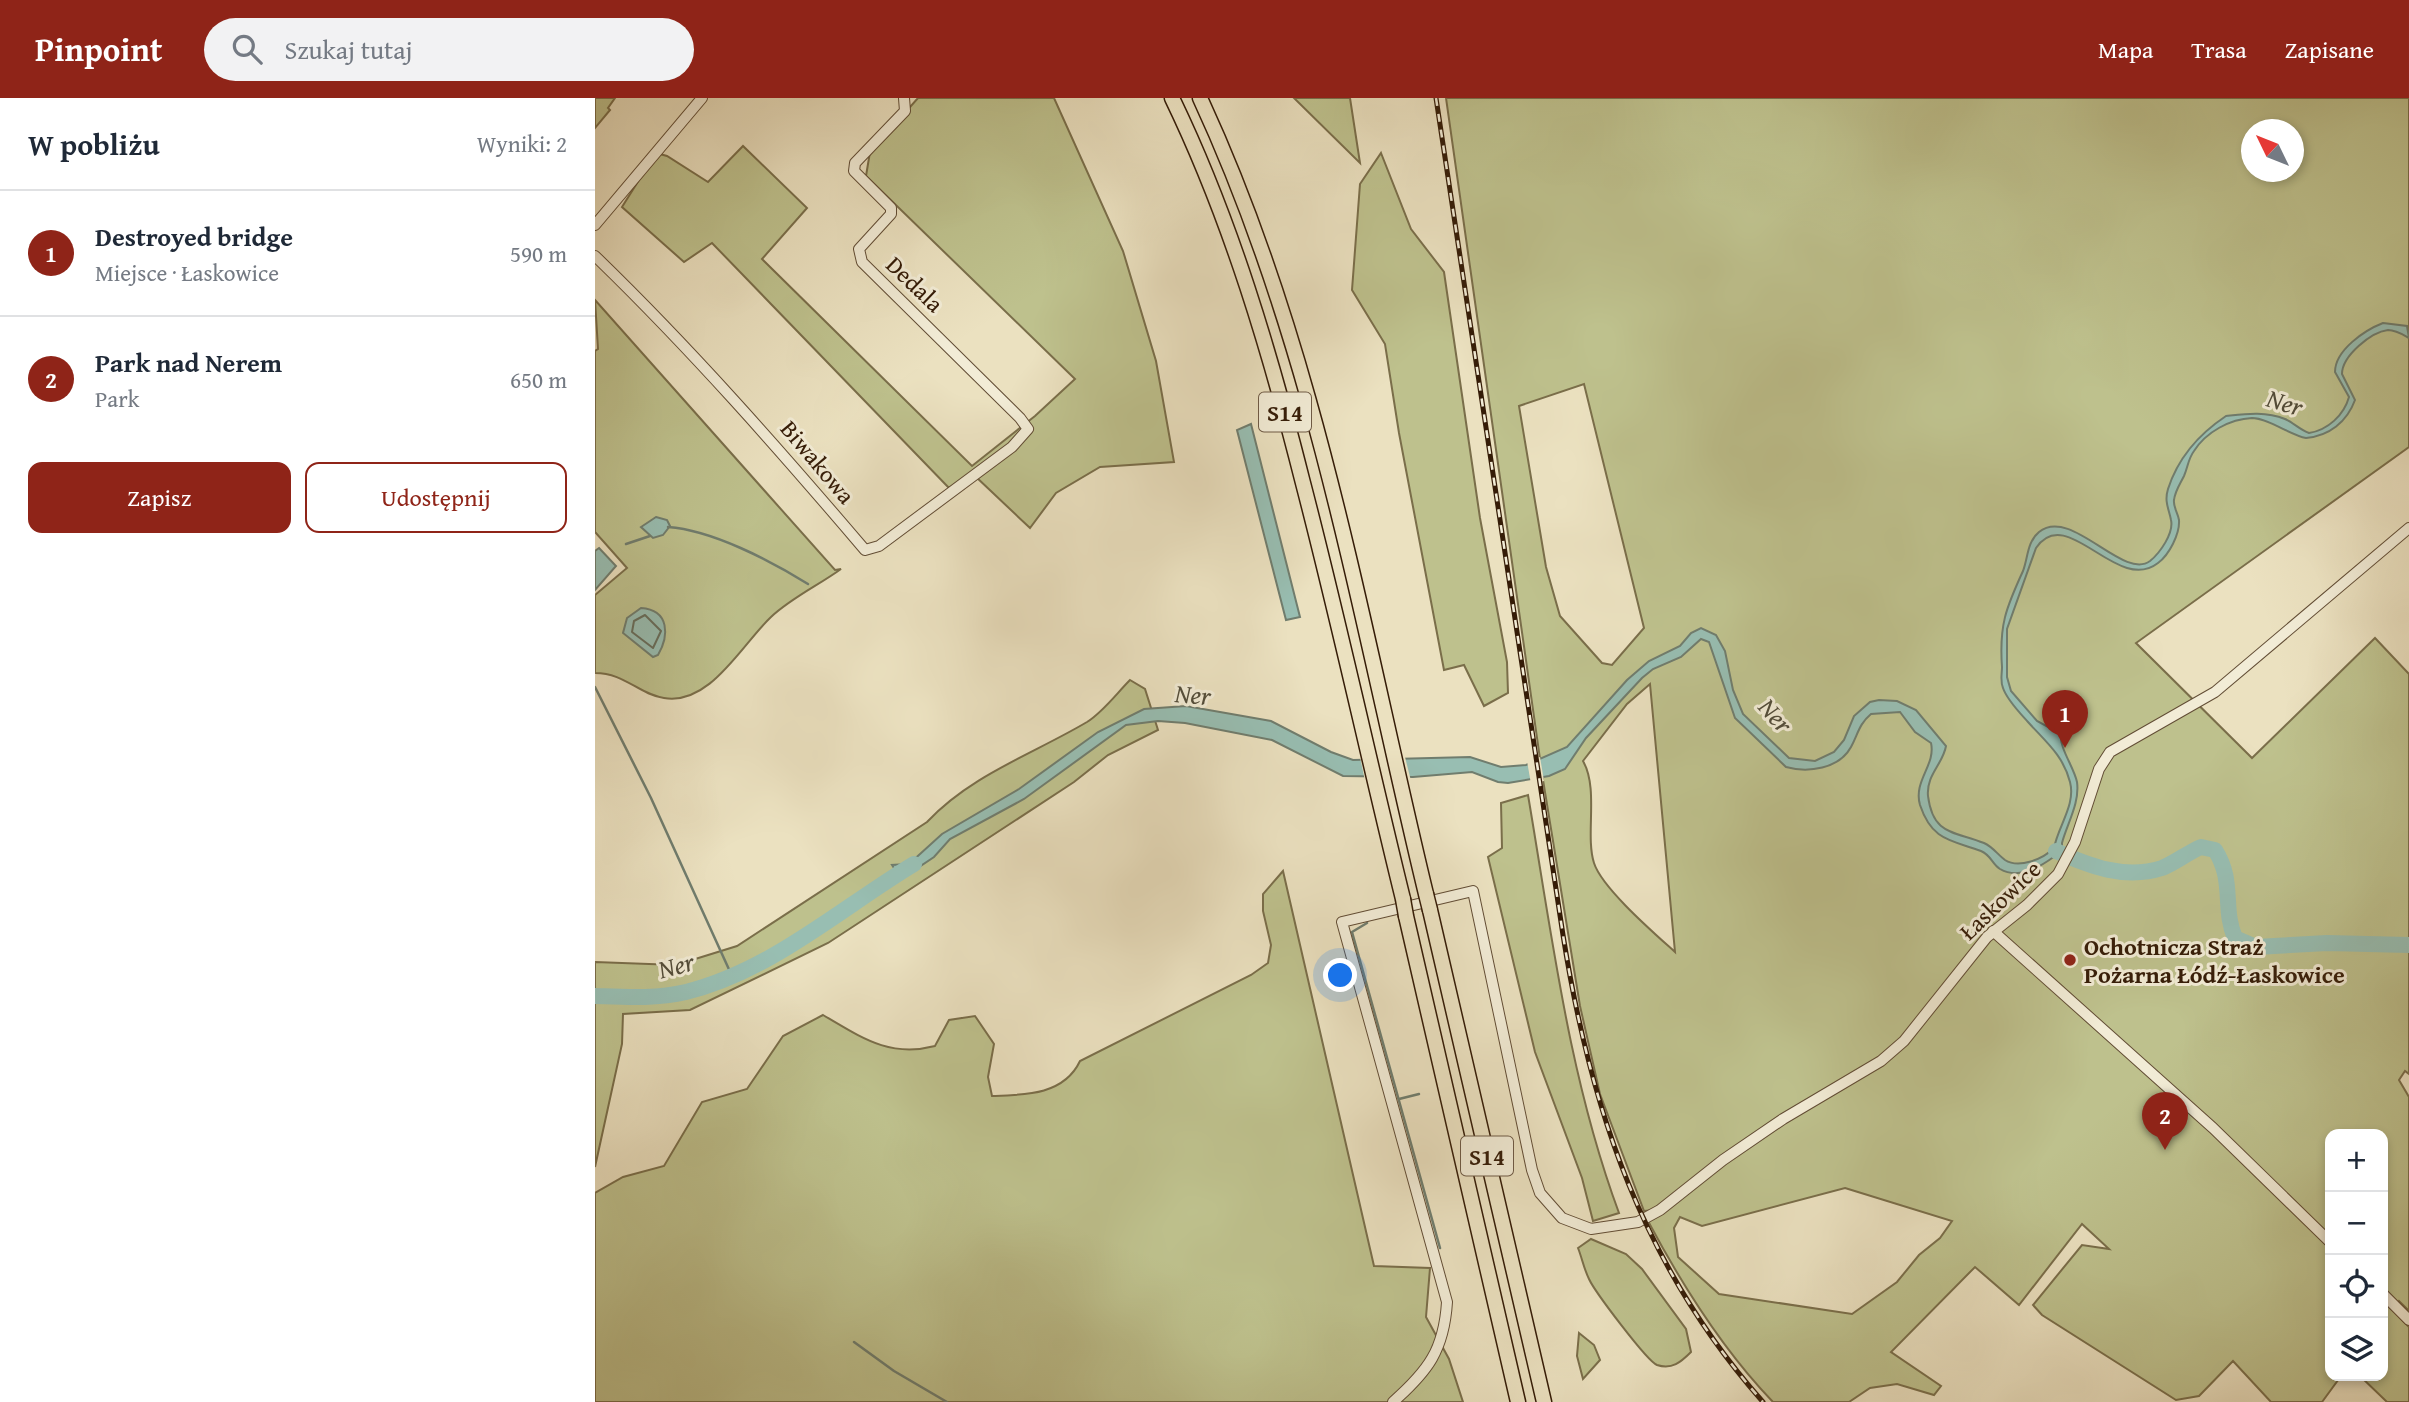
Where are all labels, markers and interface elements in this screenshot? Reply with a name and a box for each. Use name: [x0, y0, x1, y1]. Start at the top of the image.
search box: [204, 18, 694, 81]
text: Pinpoint: [35, 25, 162, 73]
icon: search: [228, 30, 266, 68]
text: Szukaj tutaj: [284, 30, 413, 69]
text: Mapa: [2098, 32, 2153, 67]
text: Trasa: [2191, 32, 2247, 67]
text: Zapisane: [2285, 32, 2374, 67]
north arrow: [2241, 119, 2304, 182]
text: W pobliżu: [28, 122, 160, 166]
text: Wyniki: 2: [477, 127, 567, 160]
text: Destroyed bridge: [95, 217, 293, 256]
text: 1: [45, 237, 57, 270]
text: 590 m: [510, 237, 567, 270]
street label: Dedala: [878, 248, 952, 321]
text: Miejsce · Łaskowice: [95, 256, 279, 289]
text: Park nad Nerem: [95, 343, 282, 382]
text: 2: [45, 363, 57, 396]
text: 650 m: [510, 363, 567, 396]
water label: Ner: [2261, 378, 2309, 426]
text: Park: [95, 382, 139, 415]
road number: S14: [1259, 392, 1311, 432]
street label: Biwakowa: [772, 412, 864, 512]
button: Zapisz: [28, 462, 291, 533]
button: Udostępnij: [305, 462, 567, 533]
water label: Ner: [1172, 673, 1214, 715]
water label: Ner: [1749, 688, 1803, 742]
pin: 1: [2042, 690, 2088, 748]
street label: Łaskowice: [1951, 852, 2049, 948]
place label: Ochotnicza Straż Pożarna Łódź-Łaskowice: [2084, 929, 2345, 992]
water label: Ner: [653, 941, 700, 989]
marker: Ochotnicza Straż Pożarna Łódź-Łaskowice: [2062, 952, 2078, 968]
your location: [1323, 958, 1357, 992]
pin: 2: [2142, 1092, 2188, 1150]
map controls: [2325, 1129, 2388, 1381]
button: +: [2325, 1129, 2388, 1192]
road number: S14: [1461, 1136, 1513, 1176]
button: −: [2325, 1192, 2388, 1255]
button: locate: [2325, 1255, 2388, 1318]
button: layers: [2325, 1318, 2388, 1381]

